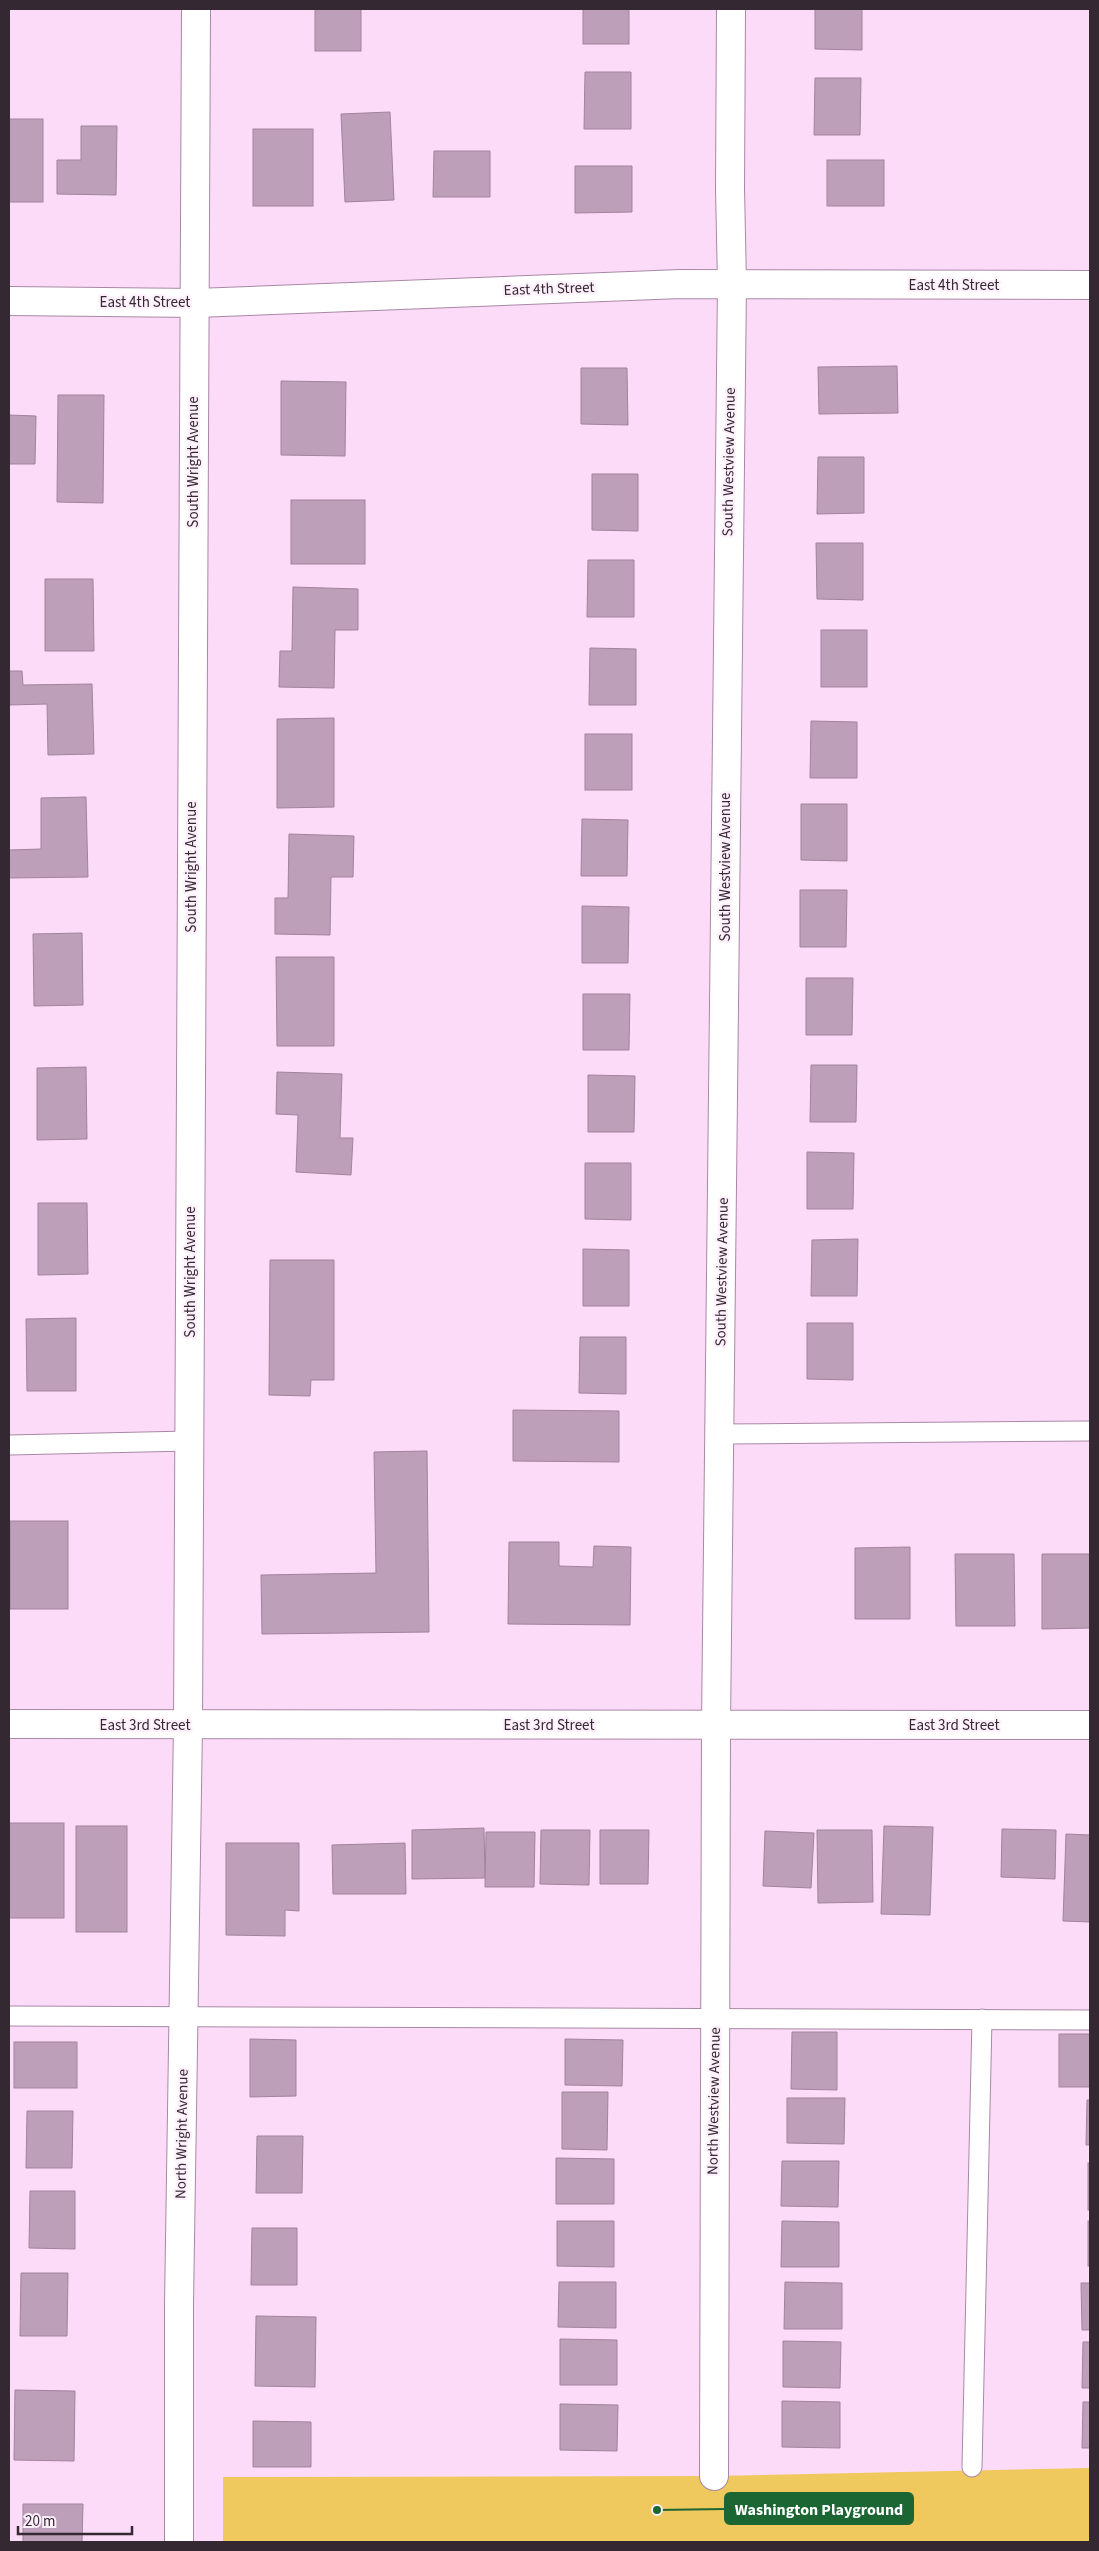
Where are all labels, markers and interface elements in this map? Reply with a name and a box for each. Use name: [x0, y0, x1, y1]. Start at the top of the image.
street label: East 4th Street: [909, 275, 999, 296]
street label: East 4th Street: [503, 277, 595, 301]
street label: East 4th Street: [100, 292, 190, 313]
street label: South Westview Avenue: [717, 387, 741, 537]
street label: South Wright Avenue: [183, 396, 204, 528]
street label: South Westview Avenue: [715, 792, 736, 942]
street label: South Wright Avenue: [181, 801, 202, 933]
street label: South Westview Avenue: [710, 1197, 734, 1347]
street label: South Wright Avenue: [180, 1206, 201, 1338]
street label: East 3rd Street: [100, 1715, 190, 1736]
street label: East 3rd Street: [504, 1715, 594, 1736]
street label: East 3rd Street: [909, 1715, 999, 1736]
street label: North Westview Avenue: [702, 2027, 726, 2175]
street label: North Wright Avenue: [170, 2069, 194, 2199]
callout: Washington Playground: [725, 2493, 913, 2524]
text: Washington Playground: [735, 2499, 903, 2521]
scale bar: [18, 2504, 131, 2536]
text: 20 m: [25, 2511, 55, 2532]

